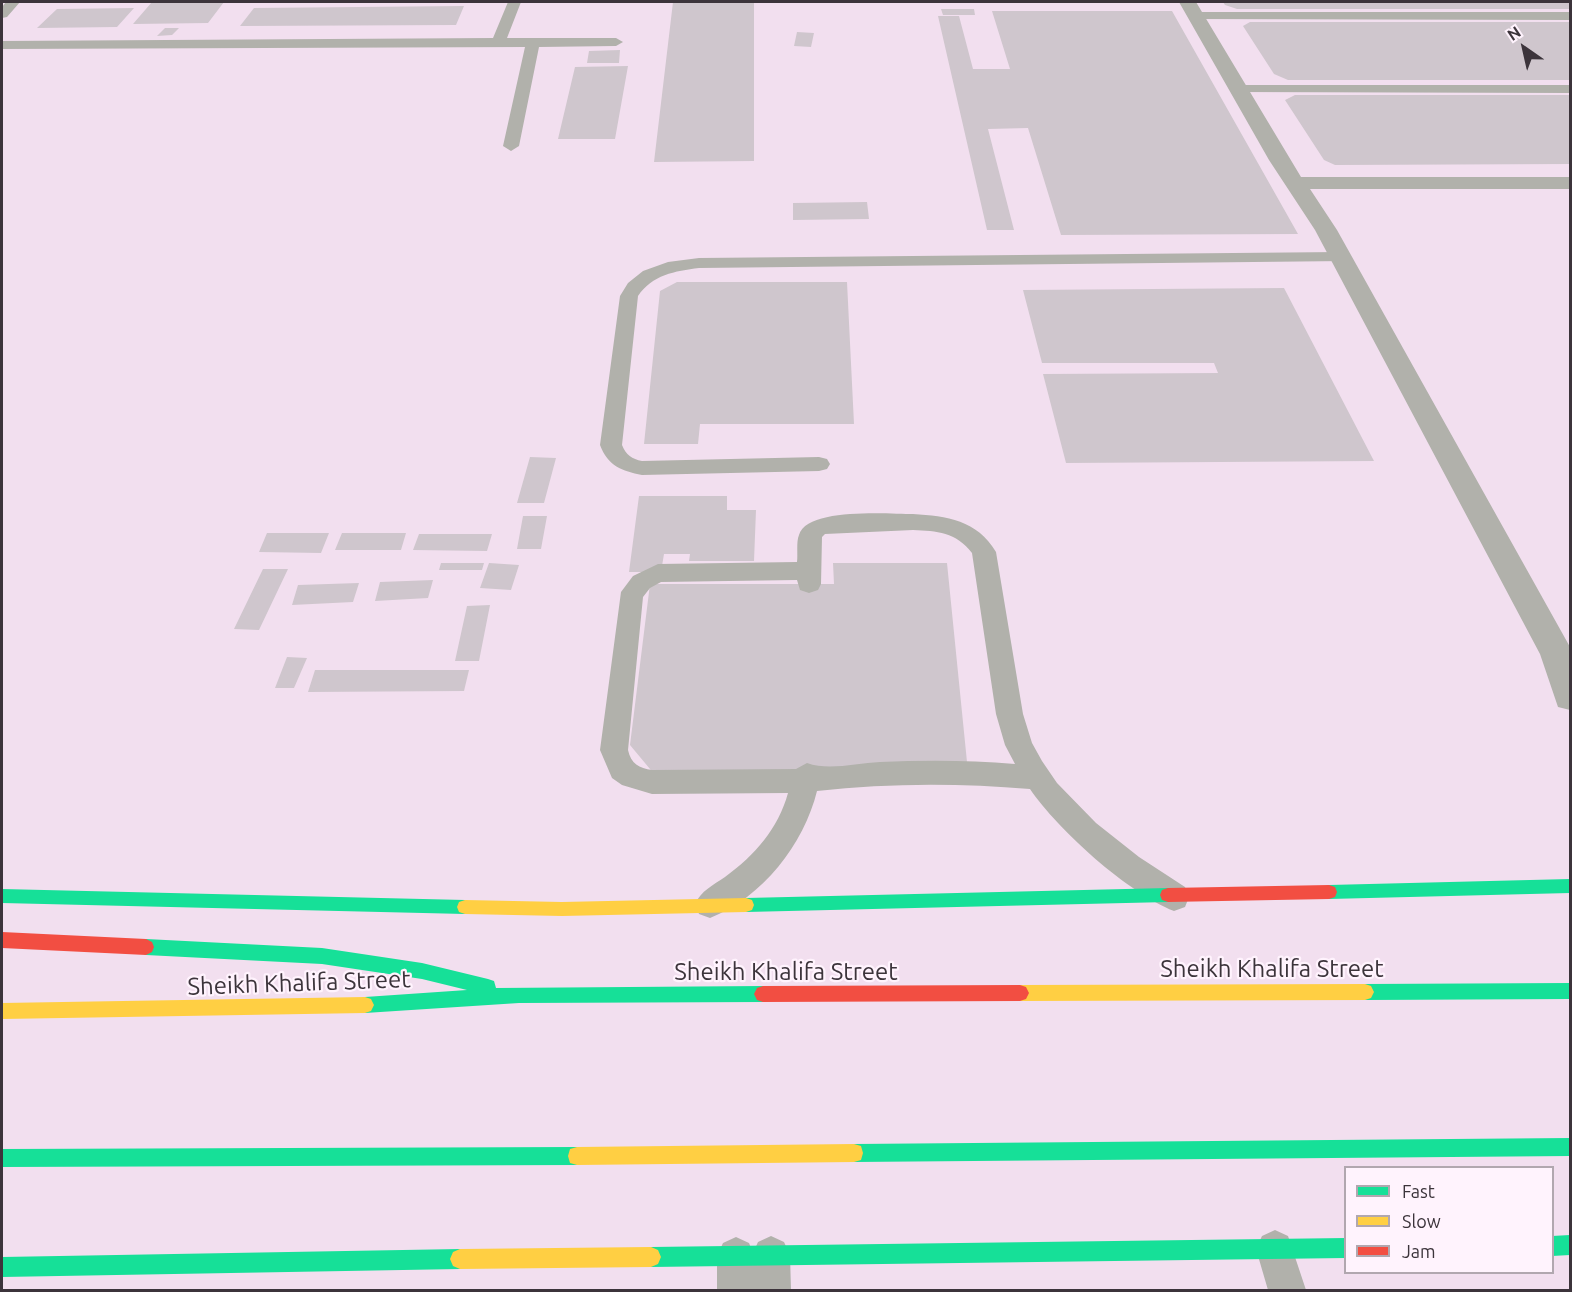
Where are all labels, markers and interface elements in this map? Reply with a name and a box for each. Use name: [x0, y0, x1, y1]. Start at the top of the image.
north arrow: [1494, 18, 1554, 78]
text: N: [1504, 22, 1524, 44]
street label: Sheikh Khalifa Street: [1160, 955, 1384, 983]
street label: Sheikh Khalifa Street: [674, 958, 898, 986]
street label: Sheikh Khalifa Street: [187, 965, 411, 1001]
legend: [1344, 1166, 1554, 1274]
text: Fast: [1402, 1181, 1435, 1201]
text: Slow: [1402, 1211, 1441, 1231]
text: Jam: [1402, 1241, 1436, 1261]

